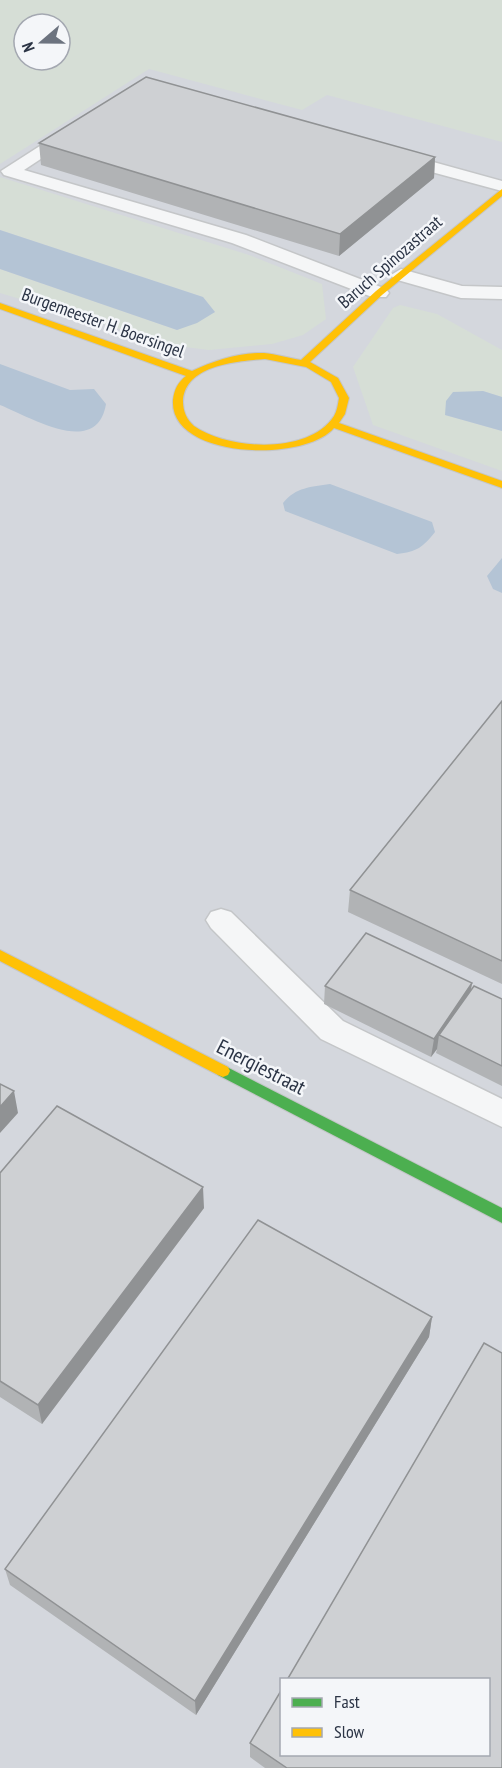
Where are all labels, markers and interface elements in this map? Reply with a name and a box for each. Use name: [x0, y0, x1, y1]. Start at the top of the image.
north arrow: [12, 12, 72, 72]
text: N: [17, 40, 39, 55]
street label: Baruch Spinozastraat: [333, 210, 446, 313]
street label: Burgemeester H. Boersingel: [19, 282, 188, 363]
street label: Energiestraat: [212, 1033, 310, 1101]
legend: [280, 1678, 490, 1756]
text: Fast: [334, 1690, 360, 1713]
text: Slow: [334, 1720, 365, 1743]

